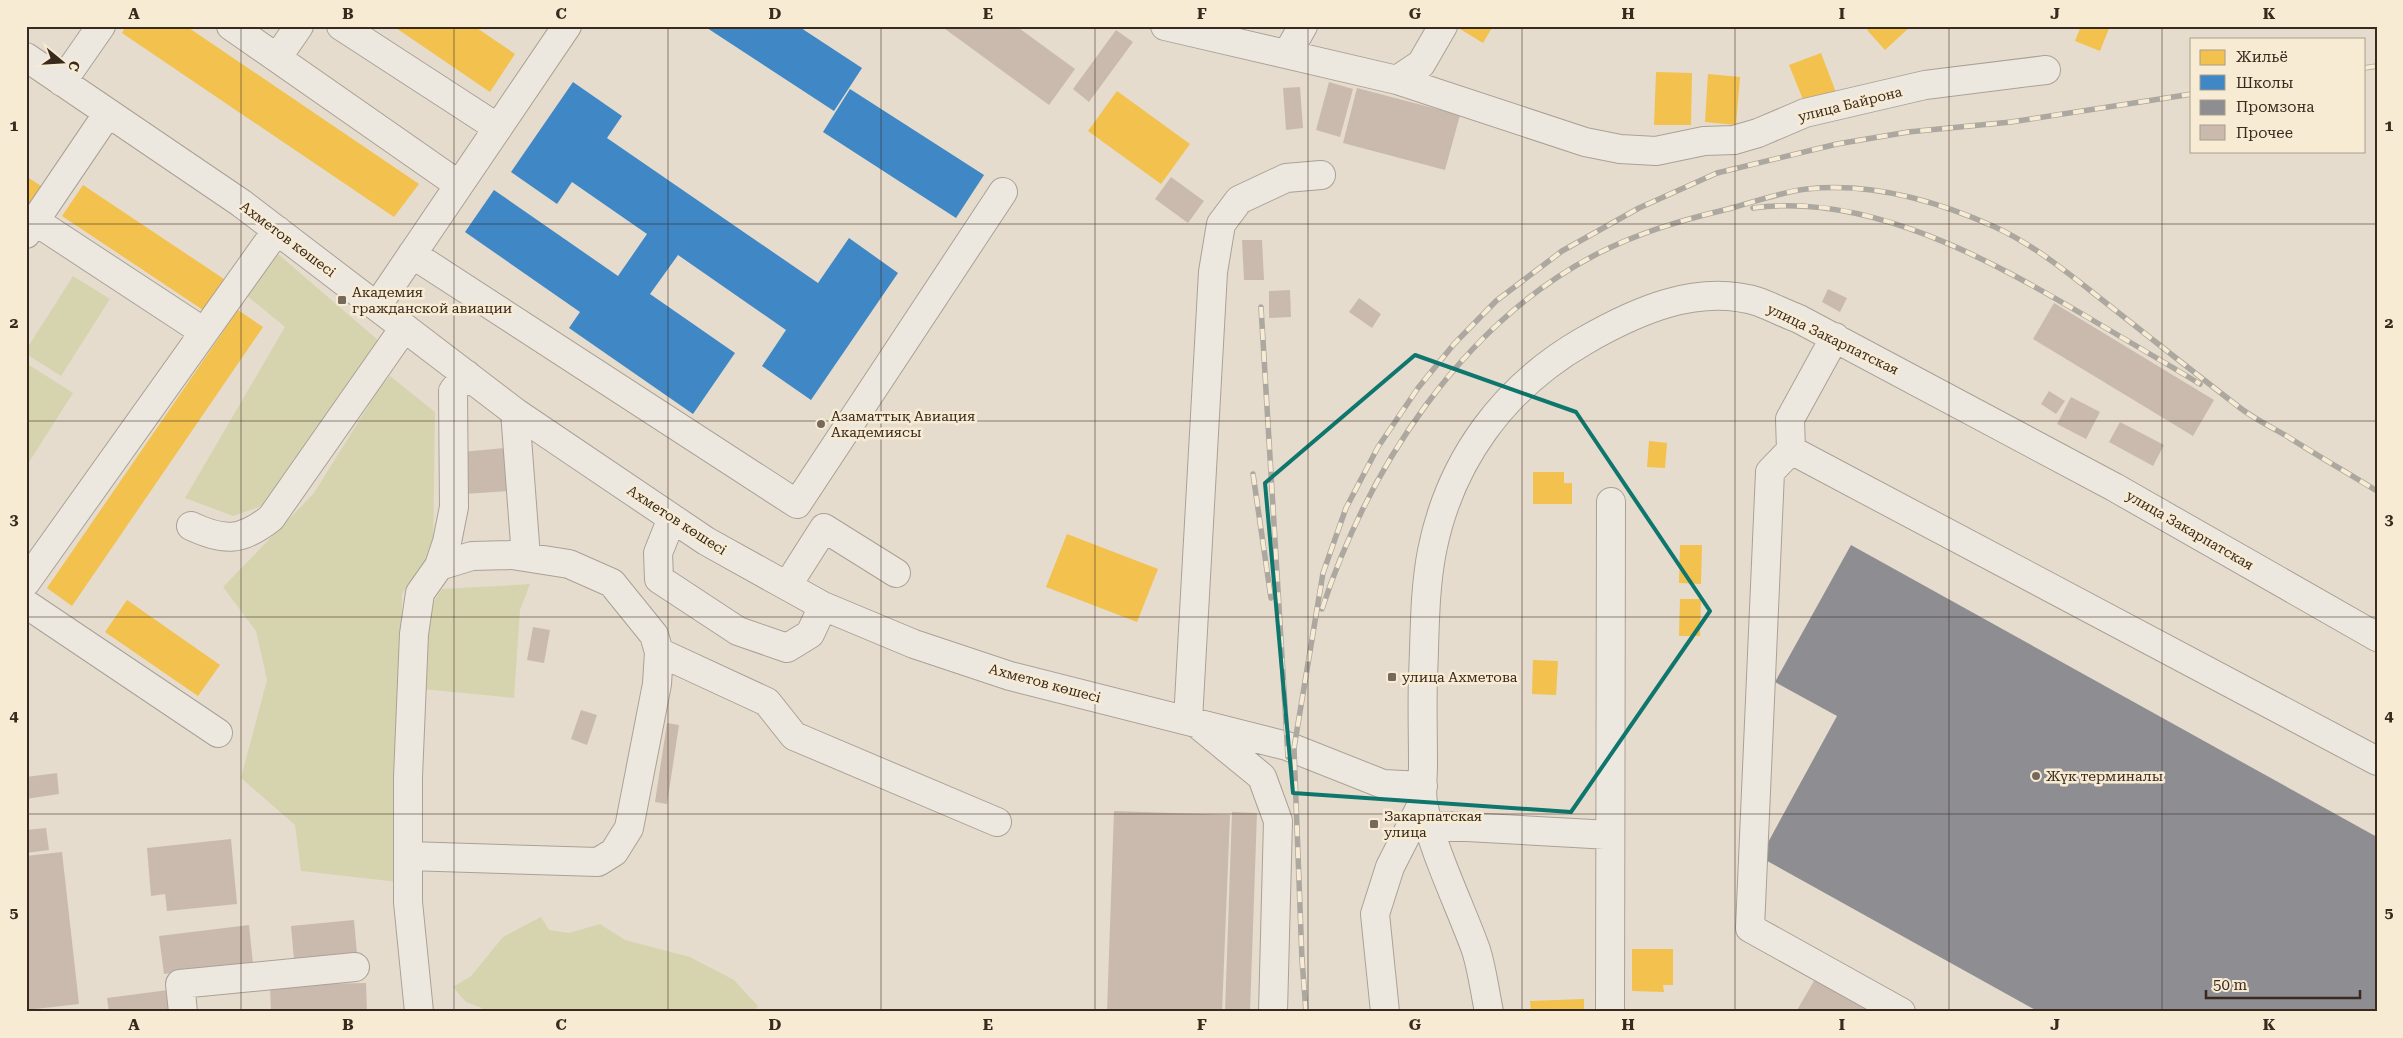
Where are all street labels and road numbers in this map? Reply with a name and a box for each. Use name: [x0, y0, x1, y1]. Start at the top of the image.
street label: улица Байрона: [1796, 83, 1904, 125]
street label: Ахметов көшесі: [237, 198, 339, 280]
street label: улица Закарпатская: [1765, 300, 1901, 378]
street label: Ахметов көшесі: [624, 482, 730, 558]
street label: улица Закарпатская: [2124, 487, 2256, 573]
street label: Ахметов көшесі: [987, 660, 1103, 706]

